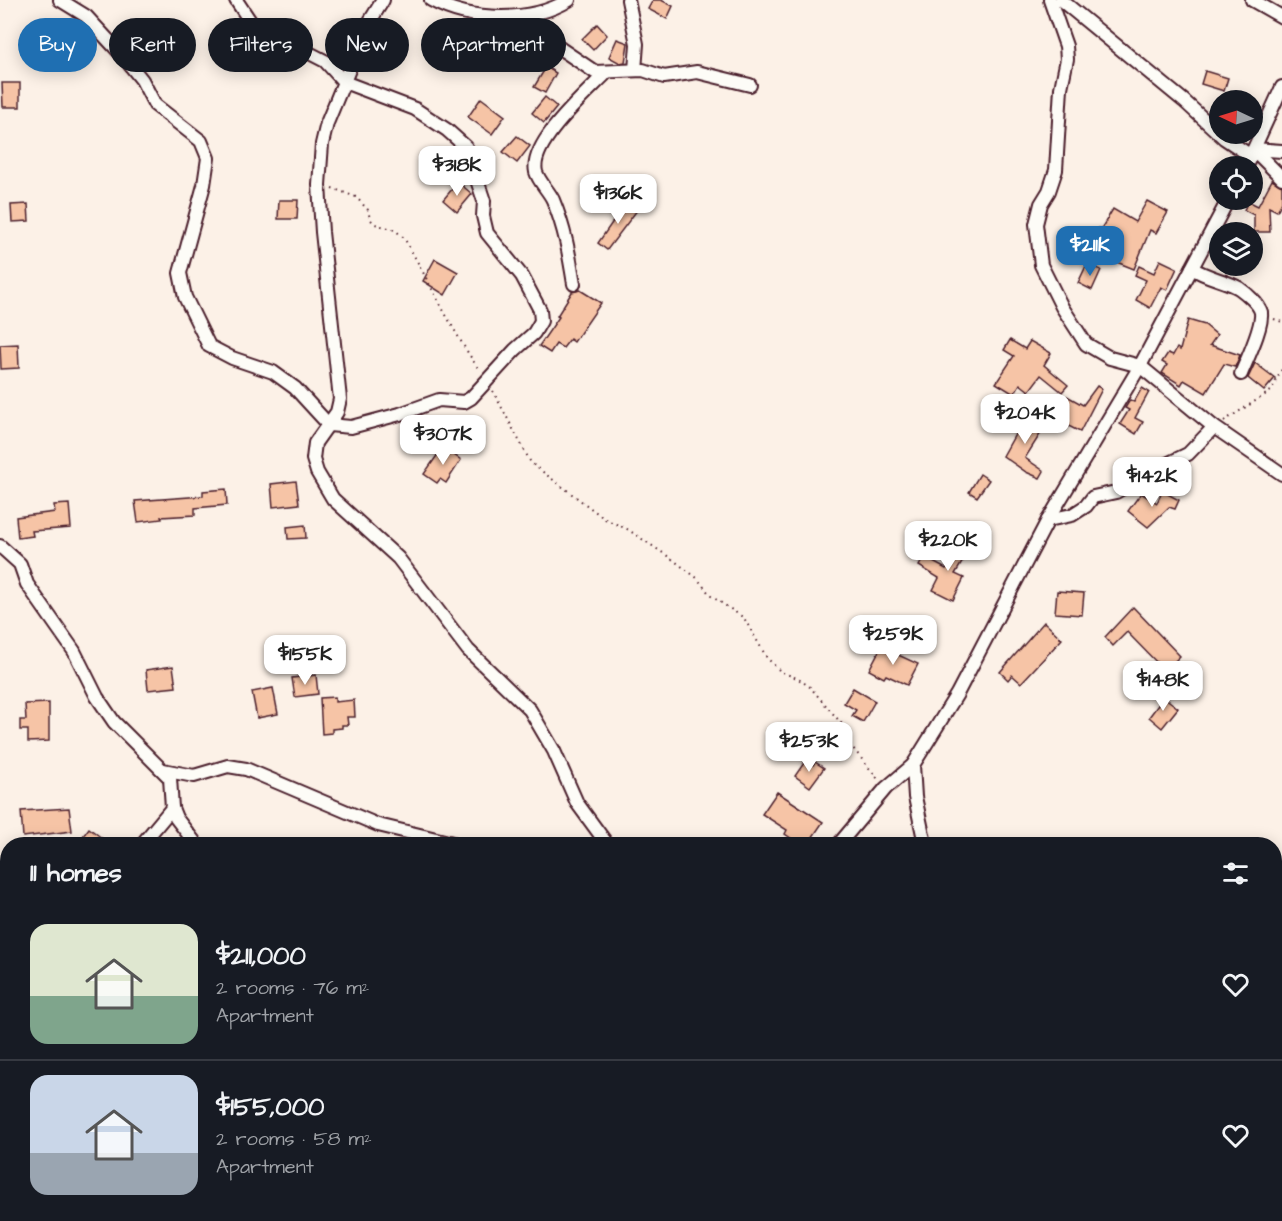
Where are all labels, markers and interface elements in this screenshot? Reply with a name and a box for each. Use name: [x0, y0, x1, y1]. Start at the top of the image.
chip: Buy: [18, 18, 97, 72]
chip: Rent: [109, 18, 196, 72]
chip: Filters: [208, 18, 313, 72]
chip: New: [325, 18, 409, 72]
chip: Apartment: [421, 18, 566, 72]
north arrow: [1209, 90, 1263, 144]
map controls: [1209, 90, 1263, 276]
pin: $318K: [415, 146, 499, 197]
text: $318K: [433, 151, 481, 179]
button: locate: [1209, 156, 1263, 210]
pin: $136K: [576, 174, 660, 225]
text: $136K: [594, 179, 642, 207]
button: layers: [1209, 222, 1263, 276]
pin: $211K: [1048, 226, 1132, 277]
text: $211K: [1070, 231, 1110, 259]
pin: $204K: [983, 394, 1067, 445]
text: $204K: [995, 399, 1055, 427]
pin: $307K: [401, 415, 485, 466]
text: $307K: [414, 420, 472, 448]
pin: $142K: [1110, 457, 1194, 508]
text: $142K: [1127, 462, 1177, 490]
pin: $220K: [906, 521, 990, 572]
text: $220K: [919, 526, 977, 554]
pin: $259K: [851, 615, 935, 666]
text: $259K: [863, 620, 923, 648]
pin: $155K: [263, 635, 347, 686]
text: $155K: [278, 640, 332, 668]
pin: $148K: [1121, 661, 1205, 712]
text: $148K: [1137, 666, 1189, 694]
pin: $253K: [767, 722, 851, 773]
text: $253K: [779, 727, 839, 755]
text: 11 homes: [30, 855, 122, 891]
icon: filters: [1219, 857, 1252, 890]
text: $211,000: [216, 938, 306, 974]
icon: home: [78, 948, 150, 1020]
icon: heart: [1219, 968, 1252, 1001]
text: 2 rooms · 76 m²: [216, 974, 369, 1002]
text: Apartment: [216, 1002, 314, 1030]
text: $155,000: [216, 1089, 324, 1125]
icon: home: [78, 1099, 150, 1171]
icon: heart: [1219, 1119, 1252, 1152]
text: 2 rooms · 58 m²: [216, 1125, 372, 1153]
text: Apartment: [216, 1153, 314, 1181]

